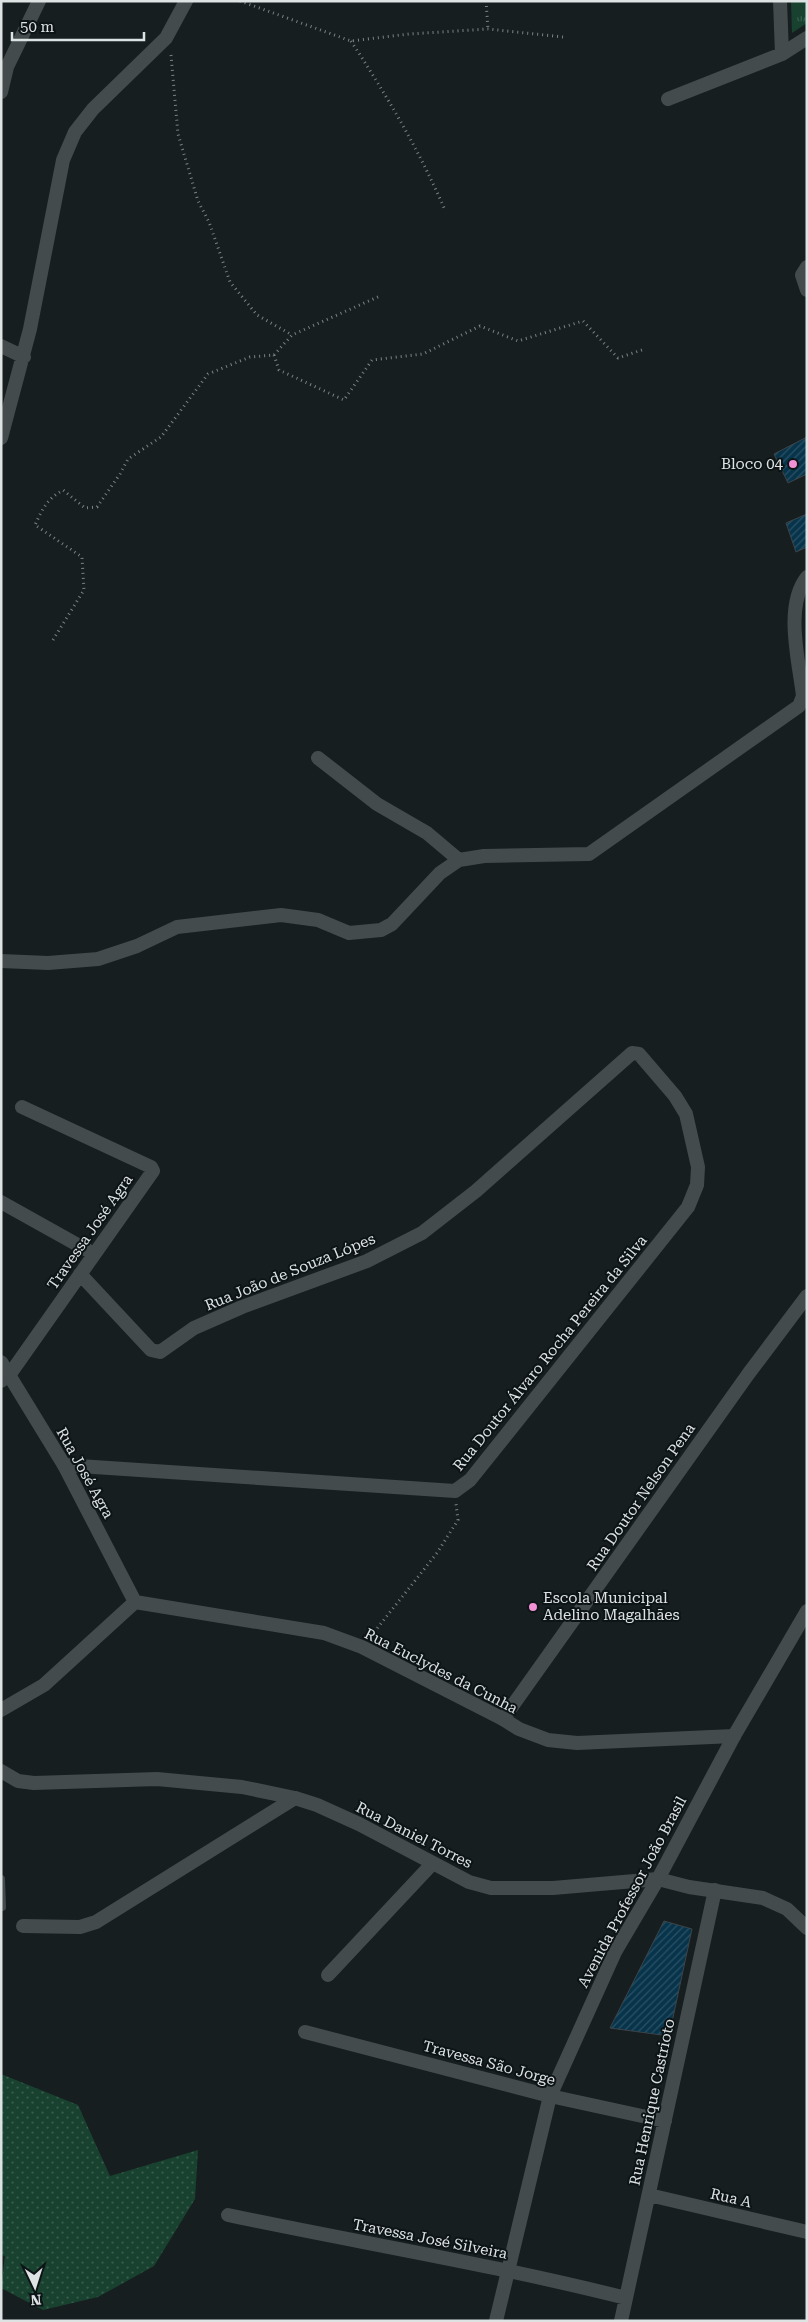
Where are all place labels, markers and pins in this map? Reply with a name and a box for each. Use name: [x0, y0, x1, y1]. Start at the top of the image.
place label: Bloco 04: [721, 455, 784, 473]
marker: Bloco 04: [787, 458, 799, 470]
place label: Escola Municipal Adelino Magalhães: [543, 1589, 680, 1624]
marker: Escola Municipal Adelino Magalhães: [527, 1601, 539, 1613]

